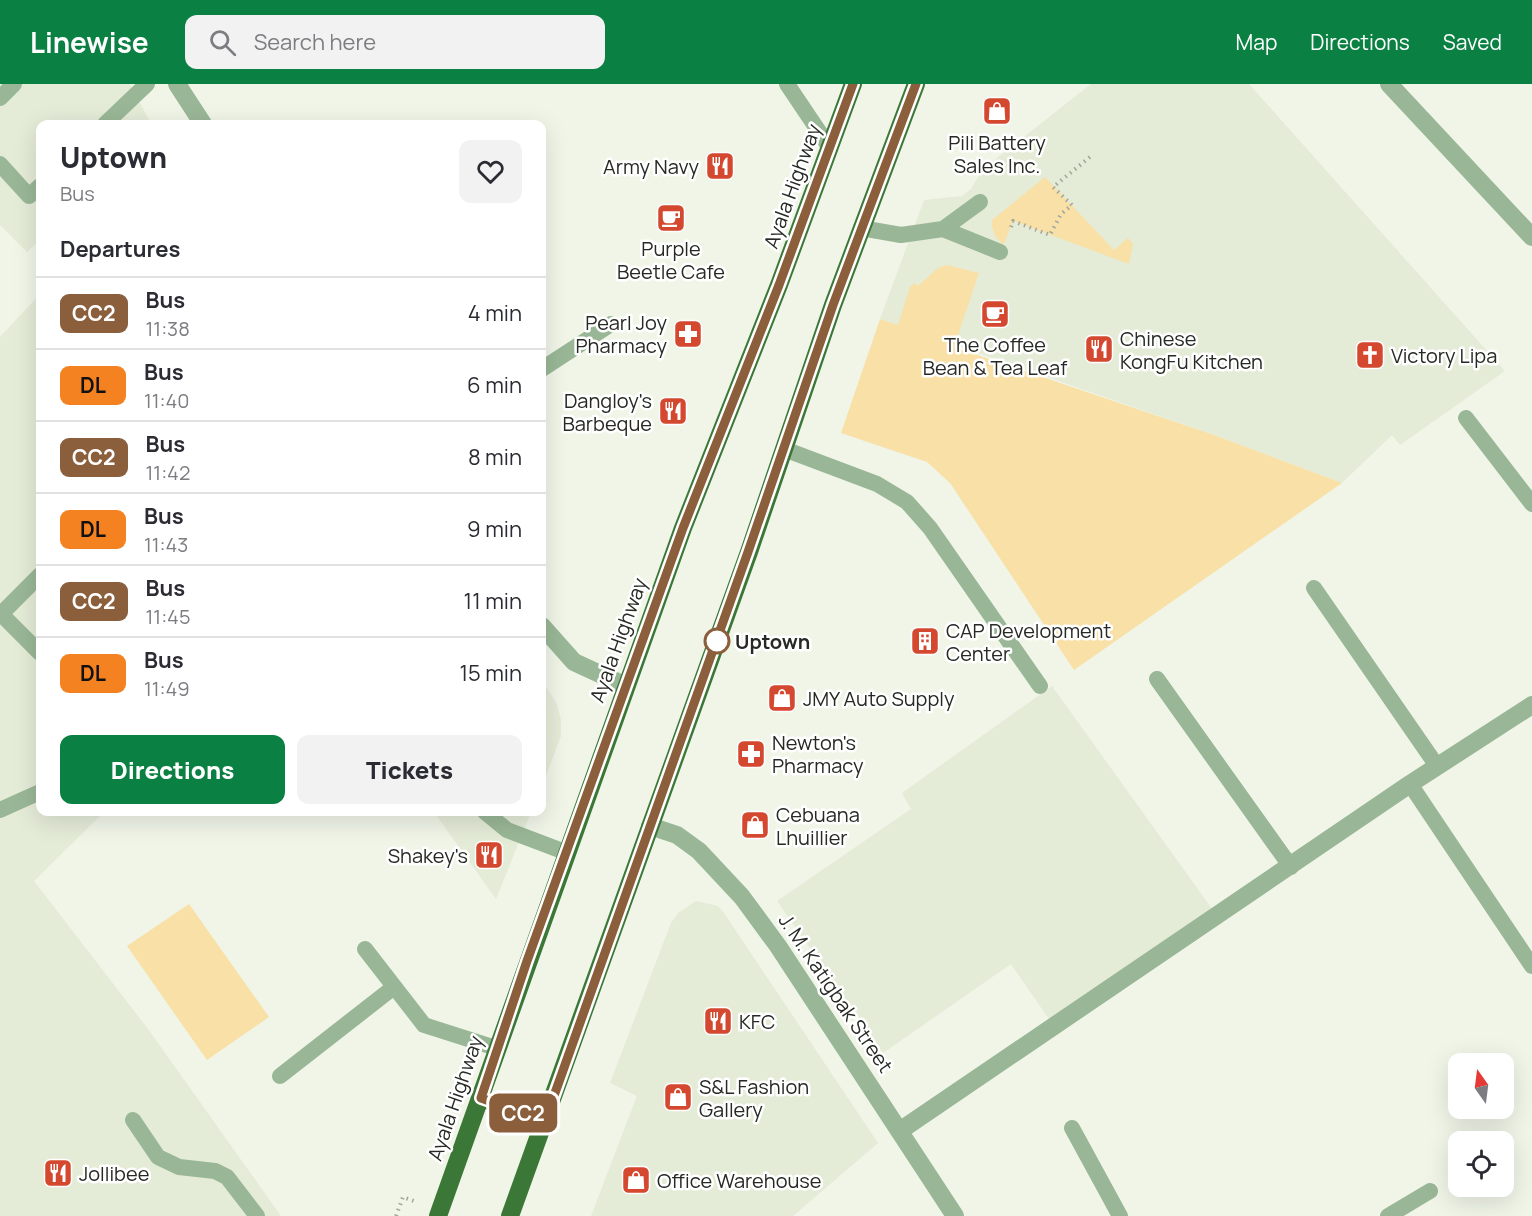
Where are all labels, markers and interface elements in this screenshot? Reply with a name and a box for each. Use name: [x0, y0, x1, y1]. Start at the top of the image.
search box: [185, 15, 605, 69]
text: Linewise: [30, 23, 149, 61]
icon: search: [206, 26, 239, 59]
text: Search here: [254, 27, 376, 57]
text: Map: [1236, 28, 1277, 56]
text: Directions: [1310, 28, 1410, 56]
text: Saved: [1443, 28, 1502, 56]
shop icon: Pili Battery Sales Inc.: [981, 95, 1013, 127]
street label: Ayala Highway: [757, 120, 827, 252]
place label: Pili Battery Sales Inc.: [948, 129, 1046, 179]
text: Uptown: [60, 138, 167, 176]
button: heart: [459, 140, 522, 203]
restaurant icon: Army Navy: [704, 150, 736, 182]
place label: Army Navy: [603, 153, 699, 180]
text: Bus: [60, 180, 95, 207]
cafe icon: Purple Beetle Cafe: [655, 202, 687, 234]
text: Departures: [60, 234, 180, 264]
place label: Purple Beetle Cafe: [617, 235, 725, 285]
text: Bus: [146, 285, 185, 315]
text: 4 min: [468, 298, 522, 328]
cafe icon: The Coffee Bean & Tea Leaf: [979, 298, 1011, 330]
text: CC2: [72, 299, 116, 327]
place label: Pearl Joy Pharmacy: [575, 309, 667, 359]
text: 11:38: [146, 315, 190, 342]
pharmacy icon: Pearl Joy Pharmacy: [672, 318, 704, 350]
place label: Chinese KongFu Kitchen: [1120, 325, 1263, 375]
place label: The Coffee Bean & Tea Leaf: [923, 331, 1067, 381]
restaurant icon: Chinese KongFu Kitchen: [1083, 333, 1115, 365]
church icon: Victory Lipa: [1354, 339, 1386, 371]
place label: Victory Lipa: [1391, 342, 1497, 369]
text: Bus: [144, 357, 184, 387]
text: 6 min: [467, 370, 522, 400]
text: DL: [80, 371, 106, 399]
text: 11:40: [144, 387, 190, 414]
place label: Dangloy's Barbeque: [562, 387, 652, 437]
restaurant icon: Dangloy's Barbeque: [657, 395, 689, 427]
text: Bus: [146, 429, 185, 459]
text: 8 min: [468, 442, 522, 472]
text: CC2: [72, 443, 116, 471]
text: 11:42: [146, 459, 190, 486]
text: Bus: [144, 501, 184, 531]
text: 9 min: [467, 514, 522, 544]
text: DL: [80, 515, 106, 543]
text: 11:43: [144, 531, 188, 558]
text: Bus: [146, 573, 185, 603]
street label: Ayala Highway: [583, 574, 653, 706]
text: 11 min: [464, 586, 522, 616]
text: CC2: [72, 587, 116, 615]
text: 11:45: [146, 603, 190, 630]
place label: CAP Development Center: [946, 617, 1111, 667]
building icon: CAP Development Center: [909, 625, 941, 657]
marker: Uptown: [704, 628, 730, 654]
place label: Uptown: [735, 628, 810, 655]
text: Bus: [144, 645, 184, 675]
text: 15 min: [459, 658, 522, 688]
text: DL: [80, 659, 106, 687]
text: 11:49: [144, 675, 190, 702]
shop icon: JMY Auto Supply: [766, 682, 798, 714]
place label: JMY Auto Supply: [803, 685, 955, 712]
place label: Newton's Pharmacy: [772, 729, 864, 779]
button: Directions: [60, 735, 285, 804]
button: Tickets: [297, 735, 522, 804]
pharmacy icon: Newton's Pharmacy: [735, 738, 767, 770]
place label: Cebuana Lhuillier: [776, 801, 860, 851]
shop icon: Cebuana Lhuillier: [739, 809, 771, 841]
restaurant icon: Shakey's: [473, 839, 505, 871]
place label: Shakey's: [388, 842, 468, 869]
street label: J. M. Katigbak Street: [773, 908, 899, 1078]
restaurant icon: KFC: [702, 1005, 734, 1037]
place label: KFC: [739, 1008, 775, 1035]
street label: Ayala Highway: [421, 1031, 489, 1164]
north arrow: [1448, 1053, 1514, 1119]
map controls: [1448, 1053, 1514, 1197]
place label: S&L Fashion Gallery: [699, 1073, 809, 1123]
shop icon: S&L Fashion Gallery: [662, 1081, 694, 1113]
line badge: CC2: [488, 1094, 558, 1132]
text: CC2: [501, 1099, 545, 1127]
button: locate: [1448, 1131, 1514, 1197]
restaurant icon: Jollibee: [42, 1157, 74, 1189]
place label: Jollibee: [79, 1160, 149, 1187]
shop icon: Office Warehouse: [620, 1164, 652, 1196]
place label: Office Warehouse: [657, 1167, 822, 1194]

